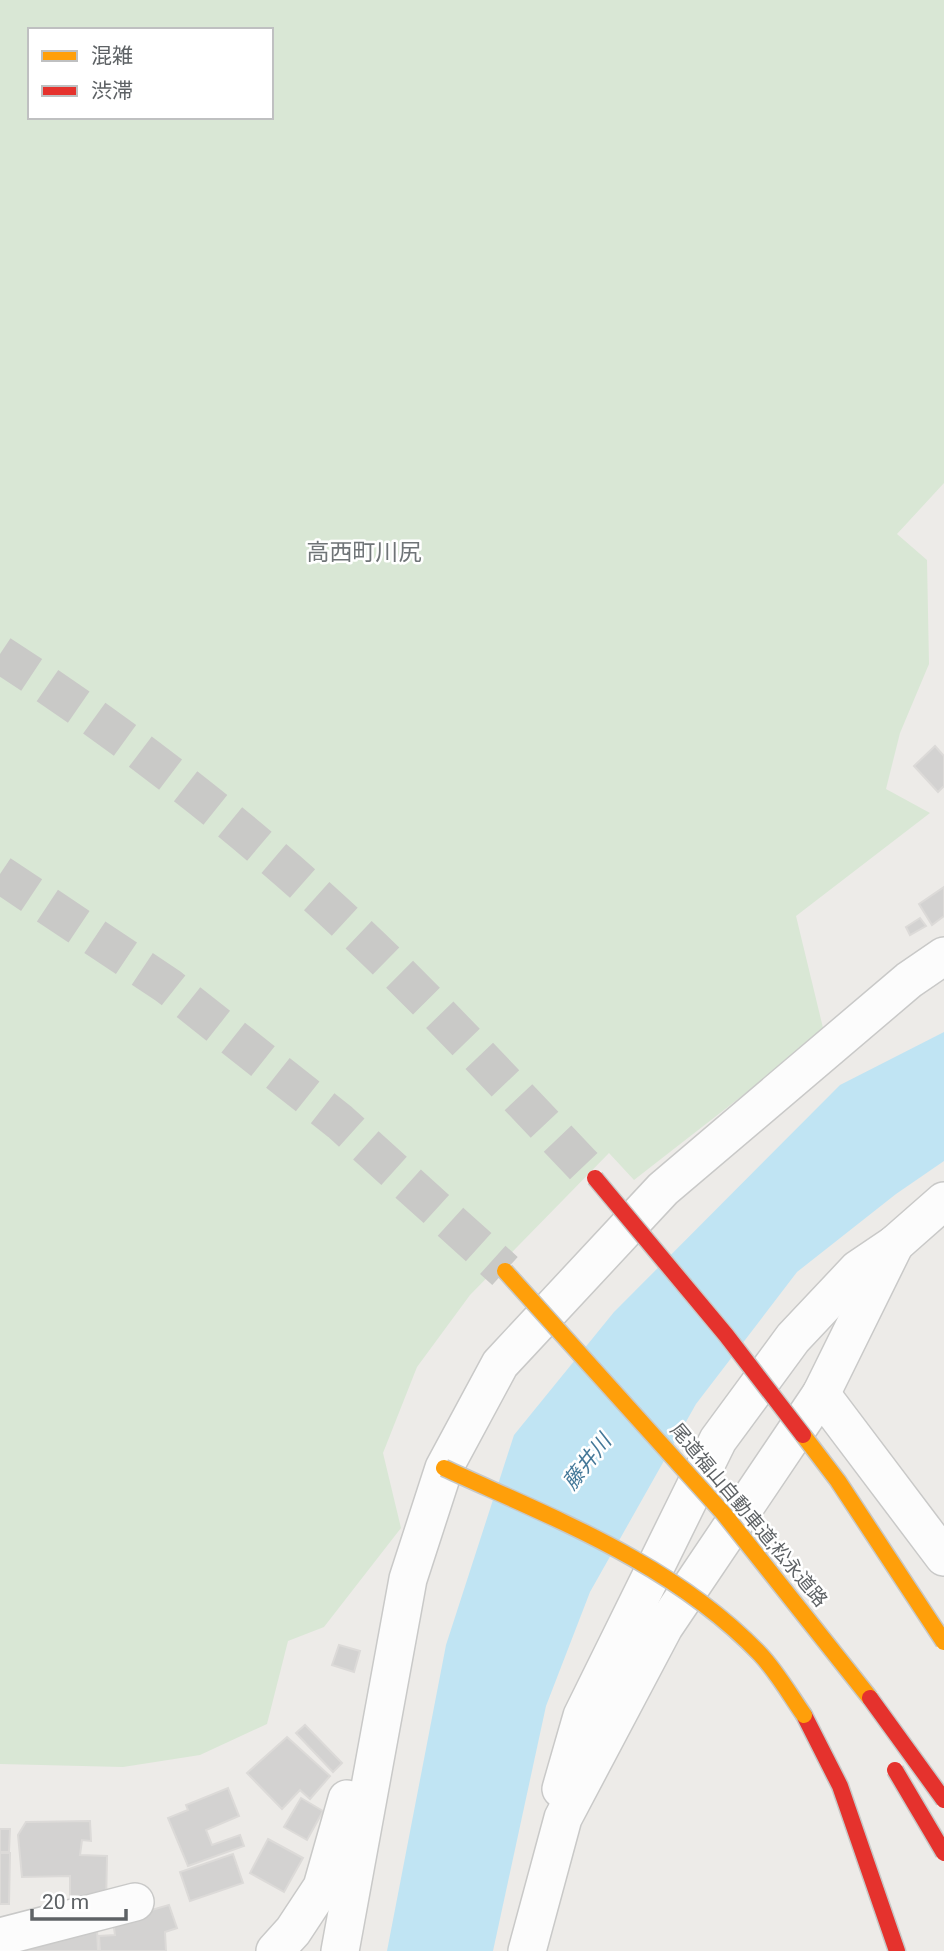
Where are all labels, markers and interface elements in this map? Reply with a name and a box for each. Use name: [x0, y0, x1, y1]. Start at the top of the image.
legend: [28, 28, 273, 119]
text: 混雑: [91, 44, 133, 68]
text: 渋滞: [91, 79, 133, 103]
district label: 高西町川尻: [307, 539, 422, 566]
street label: 尾道福山自動車道;松永道路: [666, 1419, 832, 1611]
water label: 藤井川: [558, 1428, 617, 1494]
scale bar: [32, 1878, 126, 1922]
text: 20 m: [42, 1890, 89, 1914]

